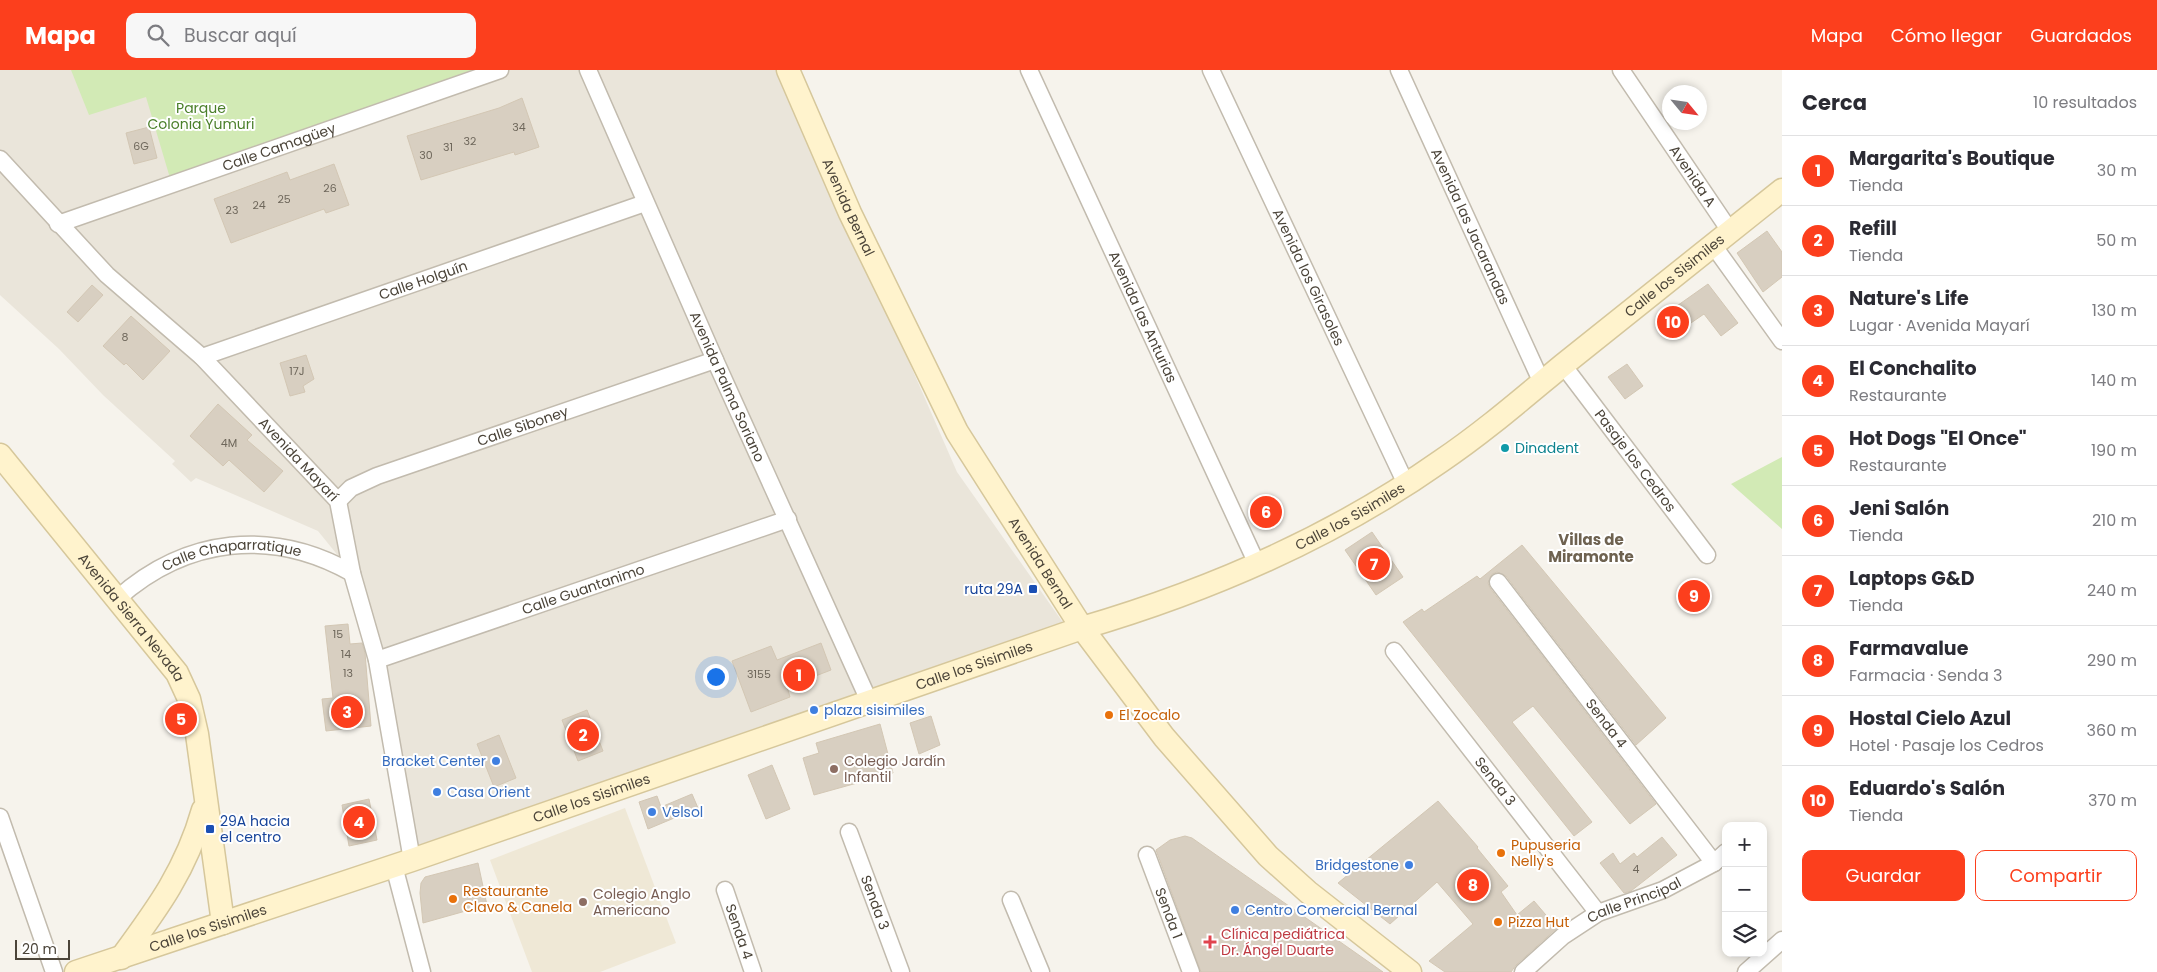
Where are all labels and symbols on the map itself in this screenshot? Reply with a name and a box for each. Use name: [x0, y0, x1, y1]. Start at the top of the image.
north arrow: [1662, 85, 1707, 130]
park label: Parque Colonia Yumuri: [148, 98, 254, 134]
street label: Calle Camagüey: [220, 118, 338, 176]
house number: 34: [512, 119, 526, 135]
house number: 32: [464, 133, 476, 149]
house number: 6G: [133, 138, 149, 154]
house number: 31: [443, 139, 453, 155]
street label: Avenida A: [1665, 141, 1721, 211]
street label: Avenida las Jacarandas: [1426, 145, 1515, 308]
house number: 30: [419, 147, 433, 163]
street label: Avenida Bernal: [818, 155, 880, 260]
house number: 26: [323, 180, 337, 196]
house number: 25: [277, 191, 291, 207]
house number: 24: [252, 197, 266, 213]
house number: 23: [226, 202, 238, 218]
street label: Avenida los Girasoles: [1268, 205, 1349, 349]
street label: Calle los Sisimiles: [1620, 229, 1729, 322]
street label: Avenida las Anturias: [1104, 248, 1182, 386]
street label: Calle Holguín: [376, 256, 470, 305]
pin: 10: [1657, 303, 1689, 341]
street label: Avenida Palma Soriano: [685, 308, 770, 465]
house number: 8: [122, 329, 129, 345]
house number: 17J: [289, 363, 305, 379]
street label: Calle Siboney: [474, 401, 571, 451]
street label: Pasaje los Cedros: [1590, 405, 1681, 516]
street label: Avenida Mayarí: [254, 413, 344, 506]
house number: 4M: [221, 435, 237, 451]
place label: Dinadent: [1515, 438, 1579, 458]
marker: Dinadent: [1499, 442, 1511, 454]
street label: Calle los Sisimiles: [1292, 478, 1409, 555]
pin: 6: [1250, 493, 1282, 531]
street label: Avenida Bernal: [1004, 513, 1077, 613]
district label: Villas de Miramonte: [1548, 529, 1634, 567]
street label: Calle Chaparratique: [158, 535, 304, 576]
pin: 7: [1358, 545, 1390, 583]
street label: Avenida Sierra Nevada: [74, 549, 189, 685]
street label: Calle Guantanimo: [519, 559, 647, 620]
pin: 9: [1678, 577, 1710, 615]
place label: ruta 29A: [964, 579, 1023, 599]
marker: ruta 29A: [1027, 583, 1039, 595]
house number: 15: [333, 626, 343, 642]
street label: Calle los Sisimiles: [913, 636, 1035, 695]
house number: 14: [341, 646, 351, 662]
pin: 1: [783, 656, 815, 694]
your location: [703, 664, 729, 690]
house number: 13: [343, 665, 353, 681]
house number: 3155: [747, 666, 771, 682]
pin: 3: [331, 693, 363, 731]
street label: Senda 4: [1581, 694, 1632, 752]
pin: 5: [165, 700, 197, 738]
place label: plaza sisimiles: [824, 700, 925, 720]
marker: plaza sisimiles: [808, 704, 820, 716]
place label: El Zocalo: [1119, 705, 1180, 725]
marker: El Zocalo: [1103, 709, 1115, 721]
pin: 2: [567, 716, 599, 754]
place label: Bracket Center: [382, 751, 486, 771]
place label: Colegio Jardín Infantil: [844, 751, 945, 787]
street label: Senda 3: [1470, 753, 1521, 810]
marker: Bracket Center: [490, 755, 502, 767]
marker: Colegio Jardín Infantil: [828, 763, 840, 775]
street label: Calle los Sisimiles: [530, 768, 653, 827]
place label: Casa Orient: [447, 782, 530, 802]
marker: Casa Orient: [431, 786, 443, 798]
place label: Velsol: [662, 802, 703, 822]
pin: 4: [343, 803, 375, 841]
marker: Velsol: [646, 806, 658, 818]
place label: 29A hacia el centro: [220, 811, 290, 847]
marker: 29A hacia el centro: [204, 823, 216, 835]
place label: Pupuseria Nelly's: [1511, 835, 1581, 871]
marker: Pupuseria Nelly's: [1495, 847, 1507, 859]
place label: Bridgestone: [1315, 855, 1399, 875]
marker: Bridgestone: [1403, 859, 1415, 871]
house number: 4: [1633, 861, 1640, 877]
pin: 8: [1457, 866, 1489, 904]
street label: Senda 3: [856, 872, 894, 932]
street label: Calle Principal: [1583, 872, 1685, 928]
place label: Restaurante Clavo & Canela: [463, 881, 572, 917]
place label: Colegio Anglo Americano: [593, 884, 691, 920]
street label: Senda 1: [1150, 885, 1188, 941]
marker: Restaurante Clavo & Canela: [447, 893, 459, 905]
marker: Colegio Anglo Americano: [577, 896, 589, 908]
street label: Calle los Sisimiles: [146, 899, 269, 957]
place label: Centro Comercial Bernal: [1245, 900, 1418, 920]
street label: Senda 4: [720, 901, 758, 962]
marker: Centro Comercial Bernal: [1229, 904, 1241, 916]
place label: Pizza Hut: [1508, 912, 1569, 932]
marker: Pizza Hut: [1492, 916, 1504, 928]
place label: Clínica pediátrica Dr. Ángel Duarte: [1221, 924, 1345, 960]
marker: Clínica pediátrica Dr. Ángel Duarte: [1203, 935, 1217, 949]
scale bar: [15, 937, 70, 960]

